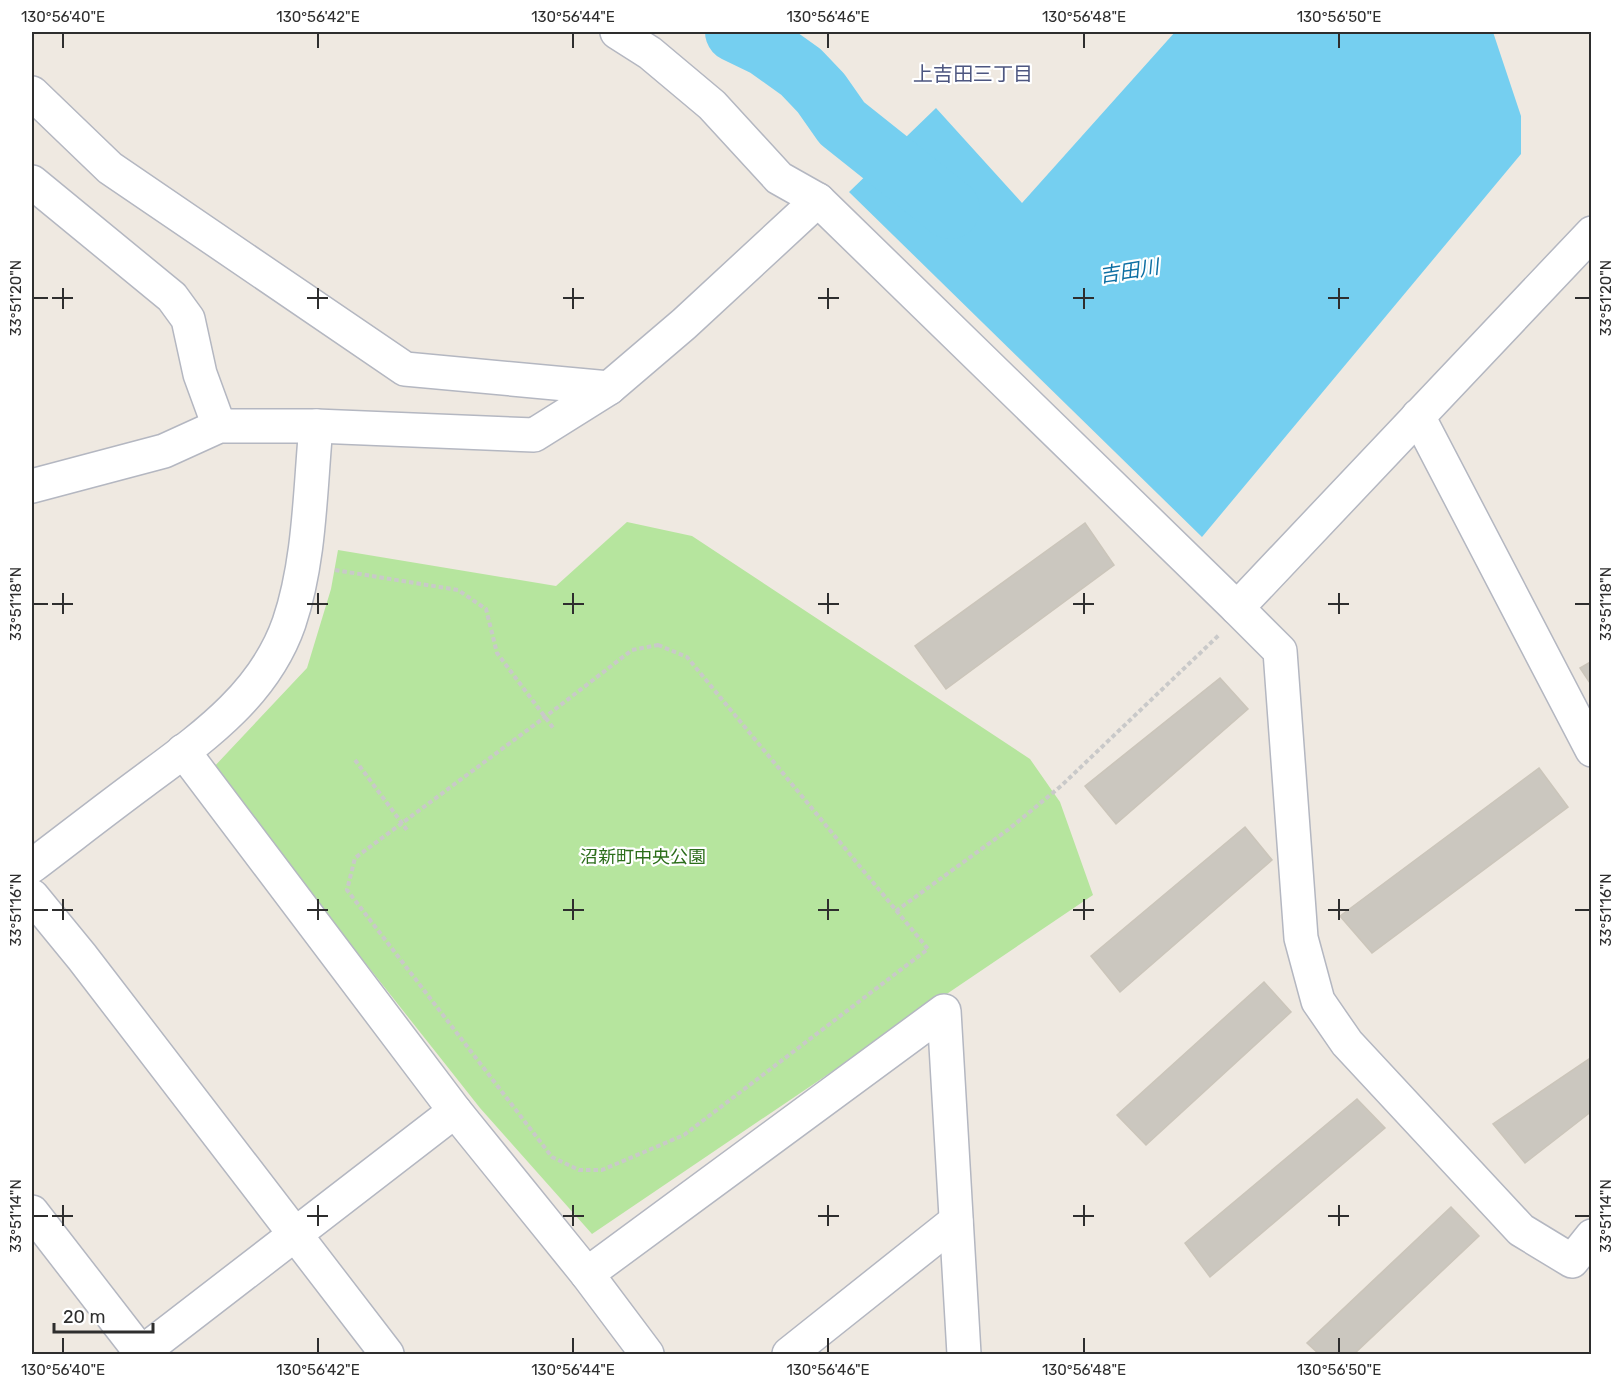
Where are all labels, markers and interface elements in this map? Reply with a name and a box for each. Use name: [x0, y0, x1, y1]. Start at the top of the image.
text: 130°56'40"E: [21, 8, 105, 26]
text: 130°56'42"E: [276, 8, 360, 26]
text: 130°56'44"E: [531, 8, 615, 26]
text: 130°56'46"E: [786, 8, 870, 26]
text: 130°56'48"E: [1042, 8, 1126, 26]
text: 130°56'50"E: [1297, 8, 1381, 26]
district label: 上吉田三丁目: [913, 62, 1033, 86]
water label: 吉田川: [1097, 254, 1162, 288]
text: 33°51'20"N: [7, 260, 25, 336]
text: 33°51'20"N: [1597, 260, 1615, 336]
text: 33°51'18"N: [7, 567, 25, 641]
text: 33°51'18"N: [1597, 567, 1615, 641]
park label: 沼新町中央公園: [580, 846, 706, 868]
text: 33°51'16"N: [7, 873, 25, 947]
text: 33°51'16"N: [1597, 873, 1615, 947]
text: 33°51'14"N: [7, 1179, 25, 1253]
text: 33°51'14"N: [1597, 1179, 1615, 1253]
scale bar: [54, 1296, 153, 1334]
text: 20 m: [63, 1306, 105, 1328]
text: 130°56'40"E: [21, 1361, 105, 1379]
text: 130°56'42"E: [276, 1361, 360, 1379]
text: 130°56'44"E: [531, 1361, 615, 1379]
text: 130°56'46"E: [786, 1361, 870, 1379]
text: 130°56'48"E: [1042, 1361, 1126, 1379]
text: 130°56'50"E: [1297, 1361, 1381, 1379]

